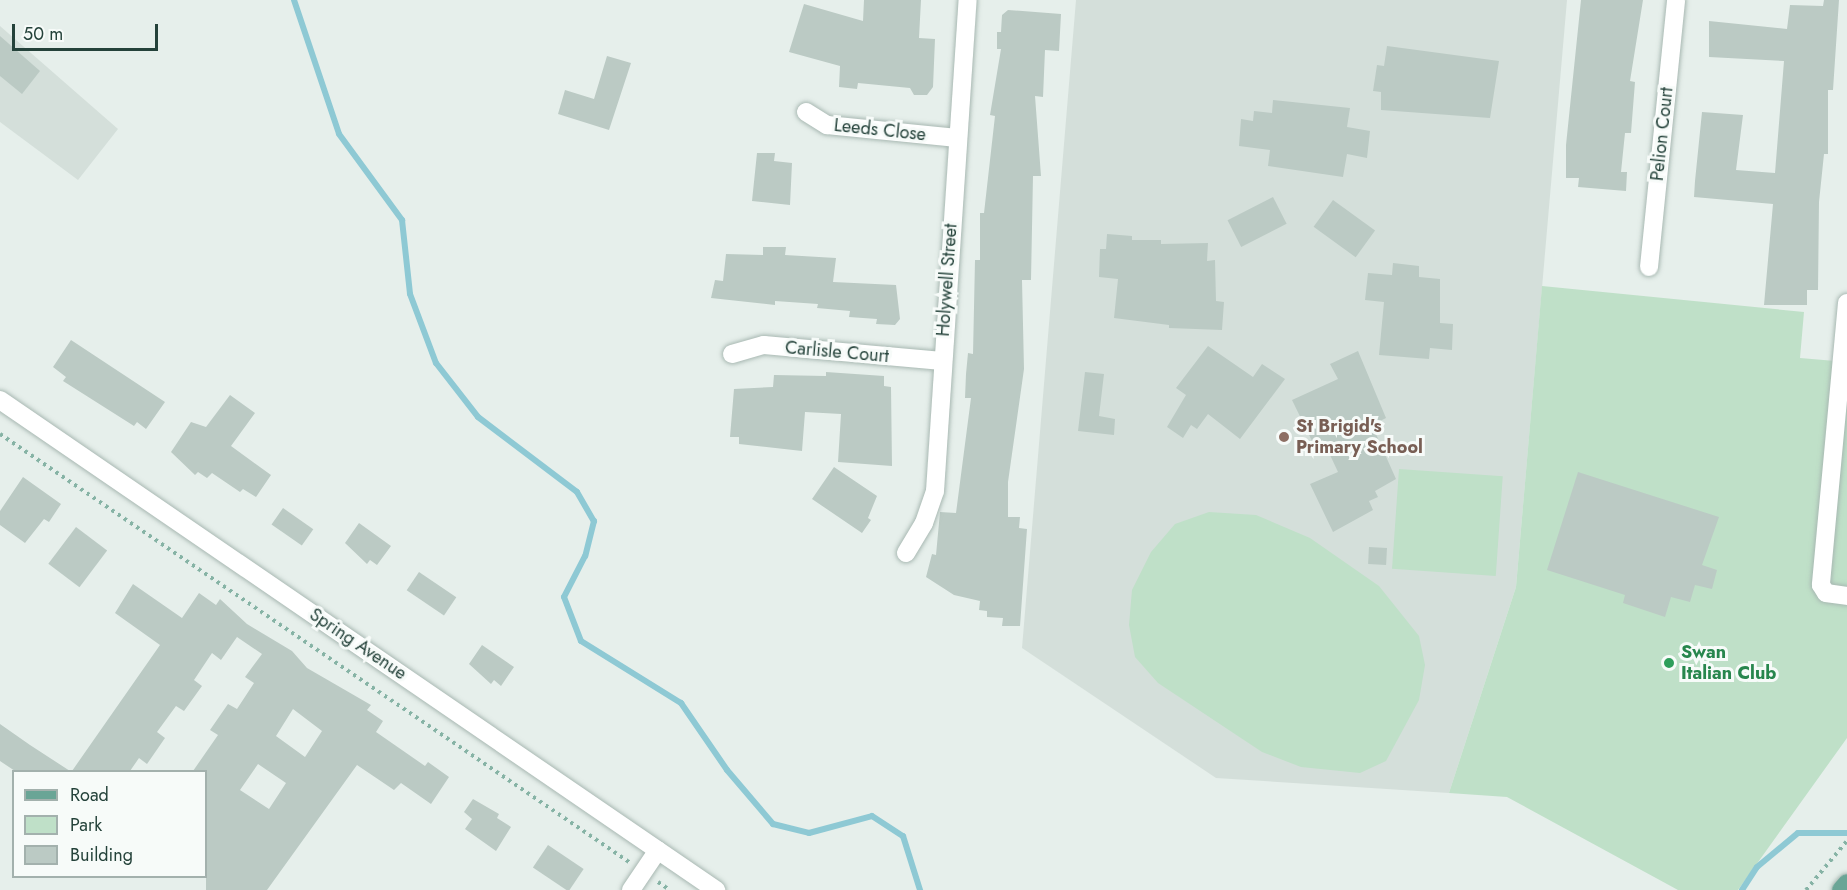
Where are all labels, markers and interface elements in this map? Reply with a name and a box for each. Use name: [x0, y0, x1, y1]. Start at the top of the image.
scale bar: [15, 12, 160, 50]
text: 50 m: [23, 21, 63, 47]
street label: Pelion Court: [1646, 86, 1678, 182]
street label: Leeds Close: [833, 114, 927, 146]
street label: Holywell Street: [932, 223, 962, 337]
street label: Carlisle Court: [784, 337, 890, 367]
place label: St Brigid's Primary School: [1296, 416, 1423, 458]
marker: St Brigid's Primary School: [1277, 430, 1291, 444]
street label: Spring Avenue: [305, 604, 411, 684]
place label: Swan Italian Club: [1681, 642, 1776, 684]
marker: Swan Italian Club: [1662, 656, 1676, 670]
legend: [12, 770, 207, 878]
text: Road: [70, 782, 109, 808]
text: Park: [70, 812, 102, 838]
text: Building: [70, 842, 133, 868]

